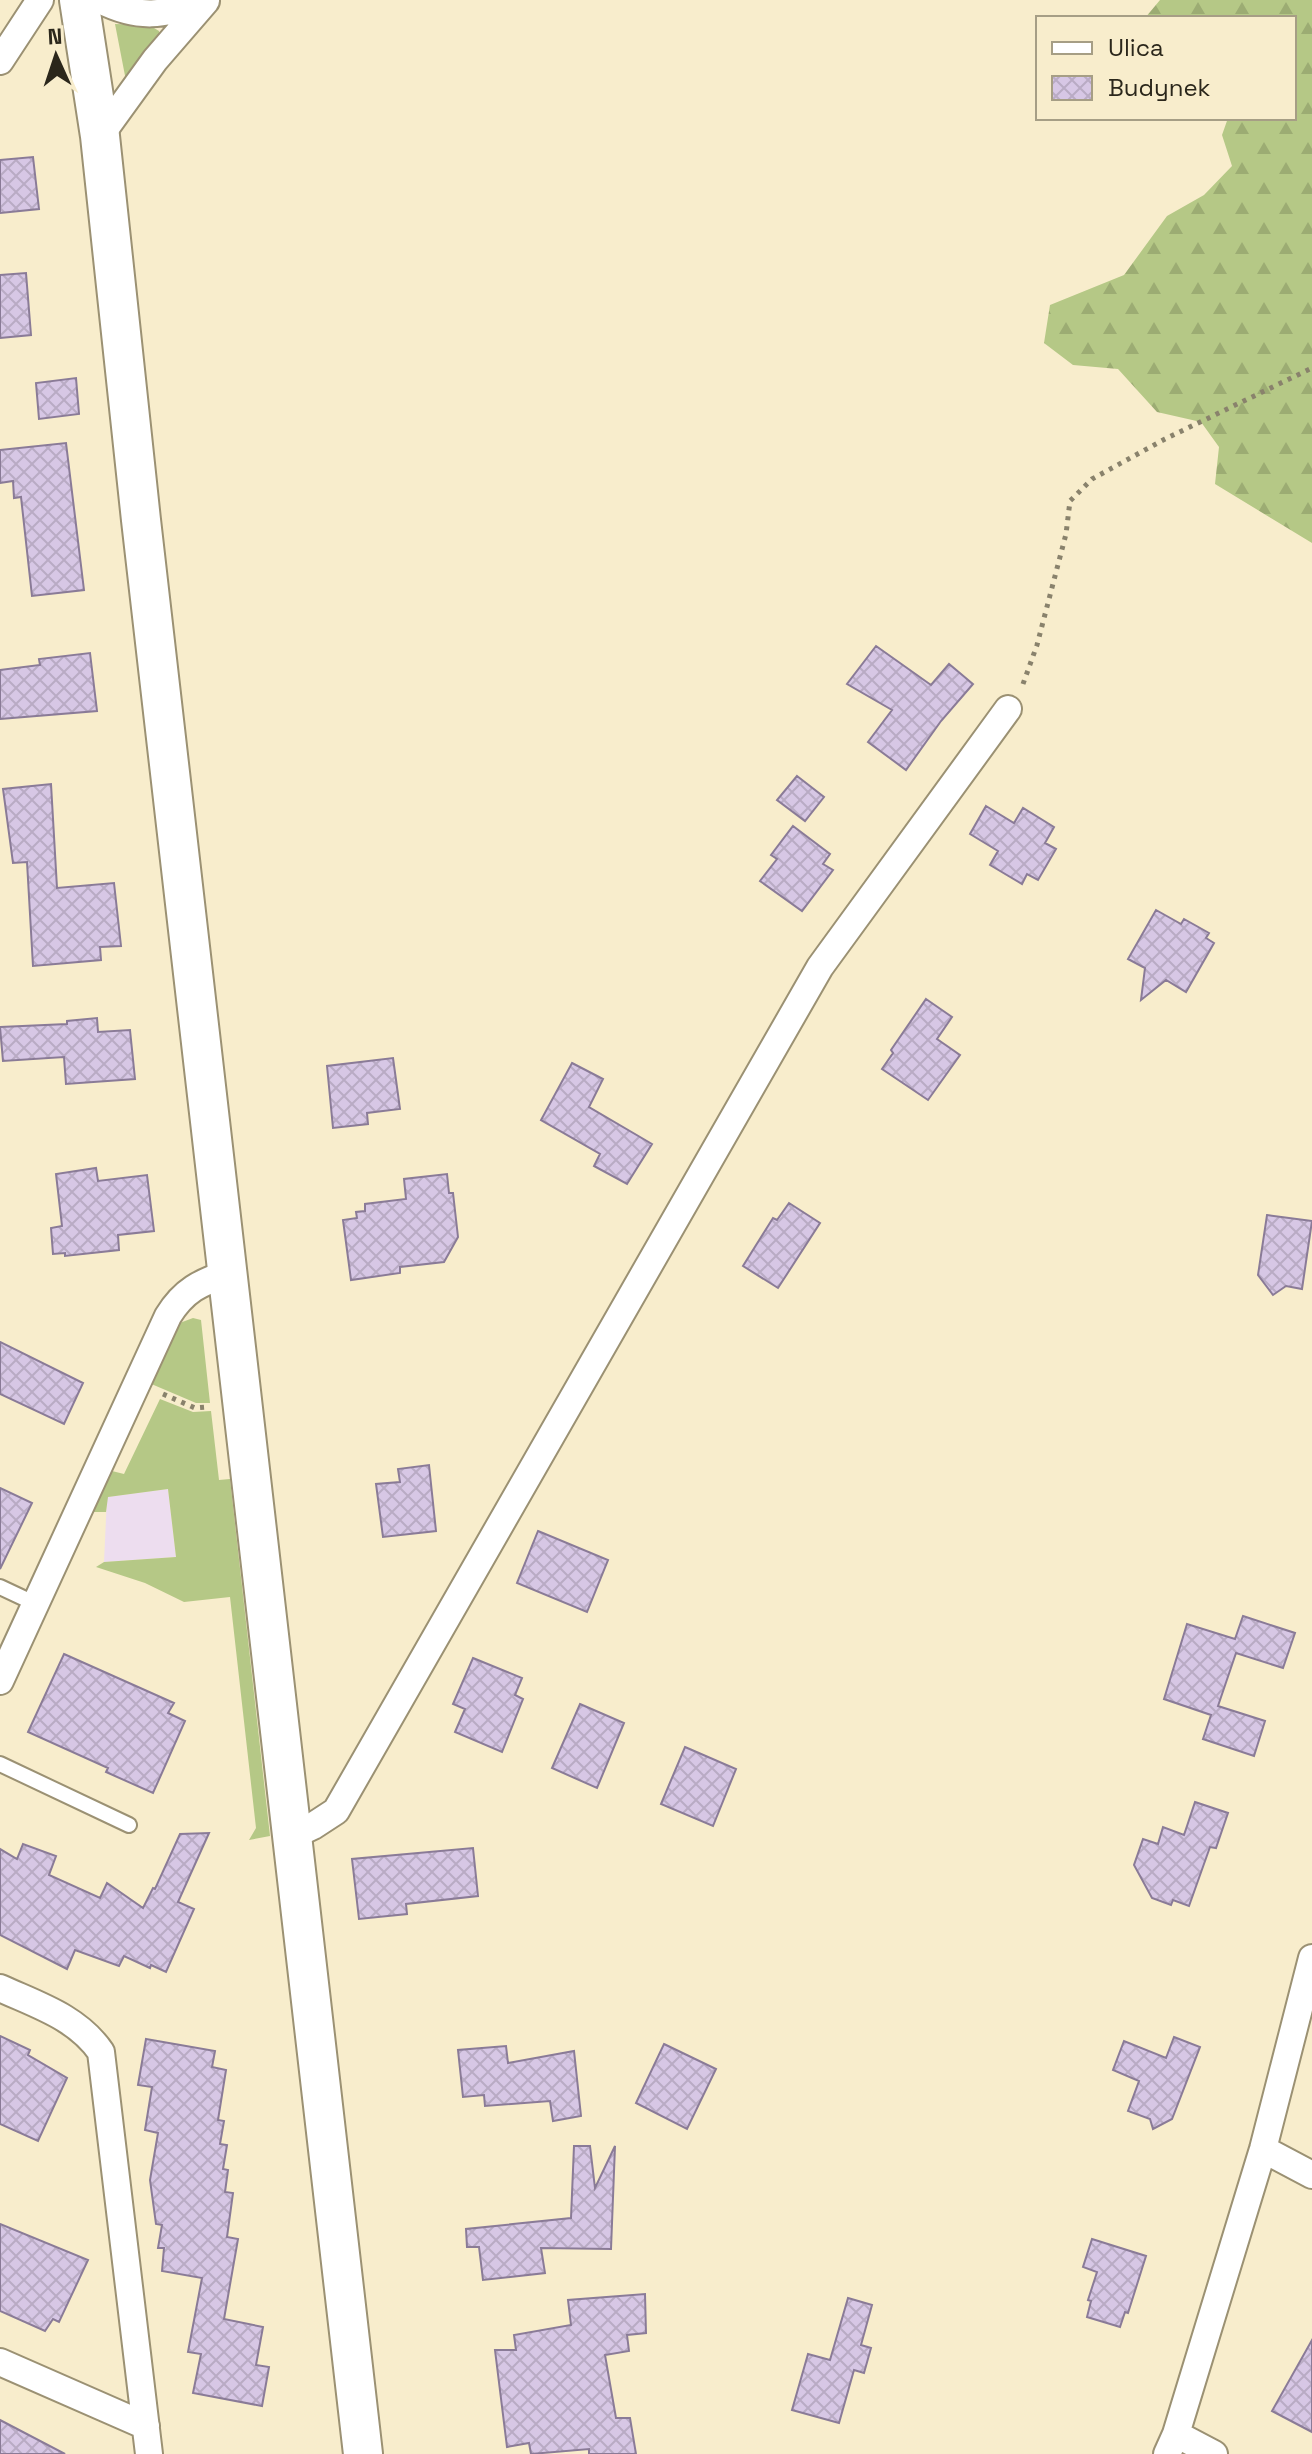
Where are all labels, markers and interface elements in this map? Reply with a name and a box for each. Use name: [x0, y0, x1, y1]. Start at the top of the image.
north arrow: [16, 16, 96, 96]
legend: [1036, 16, 1296, 120]
text: N: [47, 22, 63, 50]
text: Ulica: [1108, 32, 1164, 63]
text: Budynek: [1108, 72, 1211, 103]

